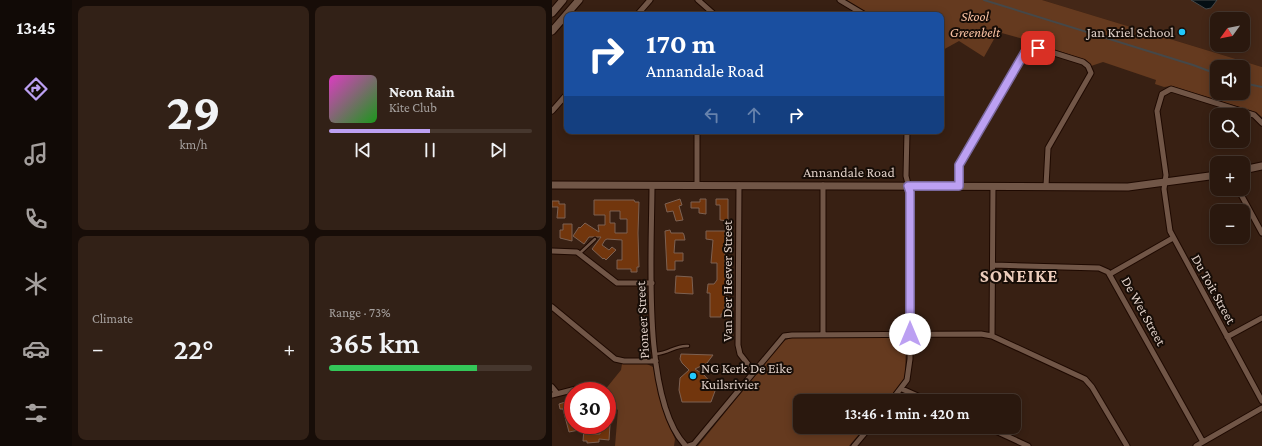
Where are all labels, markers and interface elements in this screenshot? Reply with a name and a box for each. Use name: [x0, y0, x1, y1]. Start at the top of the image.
park label: Skool Greenbelt: [950, 8, 1001, 40]
north arrow: [1210, 12, 1250, 52]
map controls: [1210, 12, 1250, 244]
text: 13:45: [17, 18, 55, 38]
place label: Jan Kriel School: [1085, 24, 1174, 40]
marker: Jan Kriel School: [1177, 27, 1187, 37]
icon: right: [580, 28, 632, 80]
text: 170 m: [646, 28, 716, 59]
pin: [1021, 31, 1055, 65]
icon: arrive: [1027, 37, 1049, 59]
button: sound: [1210, 60, 1250, 100]
text: Annandale Road: [646, 61, 764, 81]
icon: directions: [22, 75, 50, 103]
text: 29: [166, 82, 221, 140]
text: Neon Rain: [389, 84, 455, 100]
text: Kite Club: [389, 100, 437, 115]
icon: left: [701, 104, 723, 126]
icon: ahead: [743, 104, 765, 126]
icon: right: [785, 104, 807, 126]
button: search: [1210, 108, 1250, 148]
text: km/h: [179, 137, 208, 152]
icon: previous: [352, 139, 374, 161]
icon: pause: [419, 139, 441, 161]
icon: next: [487, 139, 509, 161]
icon: music: [22, 140, 50, 168]
button: +: [1210, 156, 1250, 196]
street label: Annandale Road: [803, 164, 895, 180]
button: −: [1210, 204, 1250, 244]
icon: phone: [22, 205, 50, 233]
street label: Van Der Heever Street: [719, 220, 735, 342]
street label: Du Toit Street: [1188, 251, 1240, 327]
district label: SONEIKE: [980, 266, 1058, 286]
icon: climate: [22, 270, 50, 298]
street label: De Wet Street: [1118, 274, 1170, 349]
street label: Pioneer Street: [632, 280, 652, 359]
text: Range · 73%: [329, 305, 391, 320]
text: Climate: [92, 311, 133, 326]
position arrow: [889, 313, 931, 355]
text: 365 km: [329, 326, 420, 359]
text: 22°: [173, 332, 214, 365]
icon: car: [22, 335, 50, 363]
text: −: [92, 336, 104, 361]
text: +: [283, 336, 295, 361]
place label: NG Kerk De Eike Kuilsrivier: [701, 360, 792, 392]
marker: NG Kerk De Eike Kuilsrivier: [688, 371, 698, 381]
speed limit sign: 30: [564, 382, 616, 434]
icon: filters: [22, 399, 50, 427]
text: 13:46 · 1 min · 420 m: [845, 406, 969, 422]

